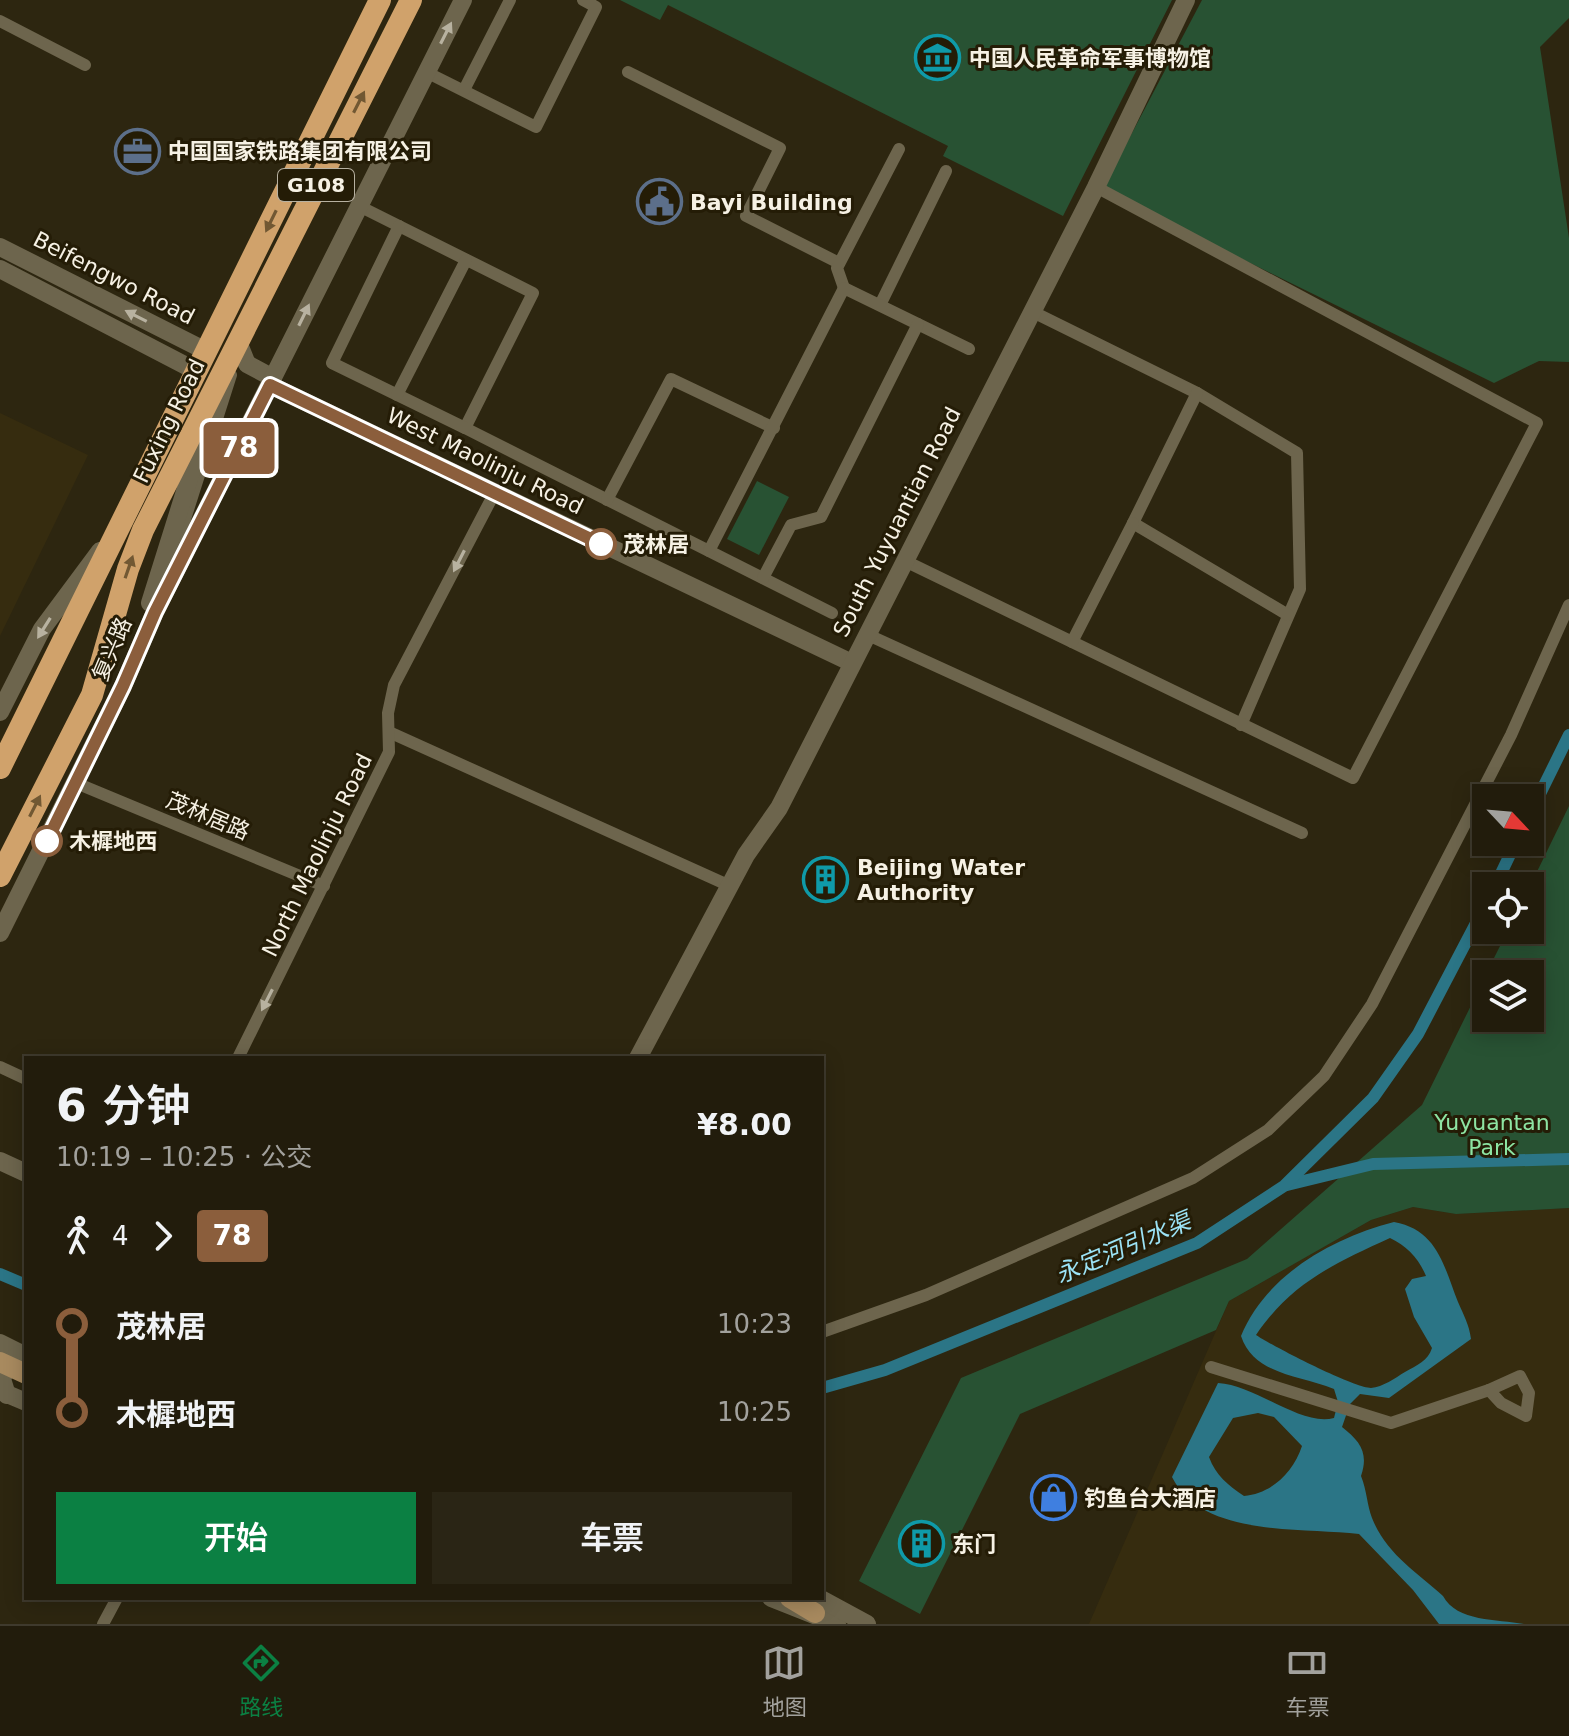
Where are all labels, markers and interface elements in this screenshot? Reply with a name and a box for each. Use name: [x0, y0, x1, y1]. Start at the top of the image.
one-way arrow: [439, 21, 453, 44]
museum icon: 中国人民革命军事博物馆: [914, 34, 962, 82]
place label: 中国人民革命军事博物馆: [969, 46, 1211, 71]
one-way arrow: [351, 91, 365, 113]
office icon: 中国国家铁路集团有限公司: [113, 127, 161, 175]
place label: 中国国家铁路集团有限公司: [168, 139, 432, 164]
road number: G108: [278, 169, 354, 201]
public building icon: Bayi Building: [635, 178, 683, 226]
place label: Bayi Building: [690, 190, 853, 215]
one-way arrow: [264, 209, 277, 232]
street label: Beifengwo Road: [29, 227, 199, 329]
one-way arrow: [297, 303, 311, 327]
one-way arrow: [125, 309, 148, 323]
street label: Fuxing Road: [128, 355, 210, 487]
street label: West Maolinju Road: [383, 403, 587, 519]
street label: South Yuyuantian Road: [828, 403, 966, 641]
line badge: 78: [203, 422, 275, 474]
text: 78: [220, 431, 258, 464]
marker: 茂林居: [586, 529, 616, 559]
place label: 茂林居: [623, 532, 689, 557]
one-way arrow: [452, 550, 466, 572]
one-way arrow: [124, 554, 136, 578]
street label: 复兴路: [88, 614, 136, 684]
one-way arrow: [37, 617, 51, 639]
street label: North Maolinju Road: [257, 749, 377, 961]
north arrow: [1472, 784, 1544, 856]
map controls: [1472, 784, 1544, 1032]
street label: 茂林居路: [163, 787, 253, 845]
one-way arrow: [29, 795, 42, 818]
marker: 木樨地西: [32, 826, 62, 856]
place label: 木樨地西: [69, 829, 157, 854]
place label: Beijing Water Authority: [857, 855, 1025, 905]
building icon: Beijing Water Authority: [802, 856, 850, 904]
button: locate: [1472, 872, 1544, 944]
button: layers: [1472, 960, 1544, 1032]
one-way arrow: [261, 989, 274, 1012]
text: 6 分钟: [56, 1080, 190, 1131]
text: ¥8.00: [697, 1107, 792, 1142]
park label: Yuyuantan Park: [1433, 1110, 1550, 1160]
text: 10:19 – 10:25 · 公交: [56, 1142, 312, 1172]
water label: 永定河引水渠: [1051, 1206, 1198, 1289]
icon: walk: [56, 1214, 100, 1258]
icon: forward: [141, 1214, 185, 1258]
text: 78: [213, 1219, 252, 1252]
text: 4: [112, 1221, 129, 1251]
text: 茂林居: [116, 1309, 206, 1344]
text: 10:23: [717, 1309, 792, 1339]
text: 木樨地西: [116, 1397, 236, 1432]
text: 10:25: [717, 1397, 792, 1427]
shop icon: 钓鱼台大酒店: [1029, 1474, 1077, 1522]
place label: 钓鱼台大酒店: [1084, 1486, 1216, 1511]
button: 开始: [56, 1492, 416, 1584]
button: 车票: [432, 1492, 792, 1584]
building icon: 东门: [897, 1520, 945, 1568]
place label: 东门: [952, 1532, 996, 1557]
tab: 路线: [239, 1641, 284, 1721]
tab: 地图: [762, 1641, 807, 1721]
tab: 车票: [1285, 1641, 1330, 1721]

